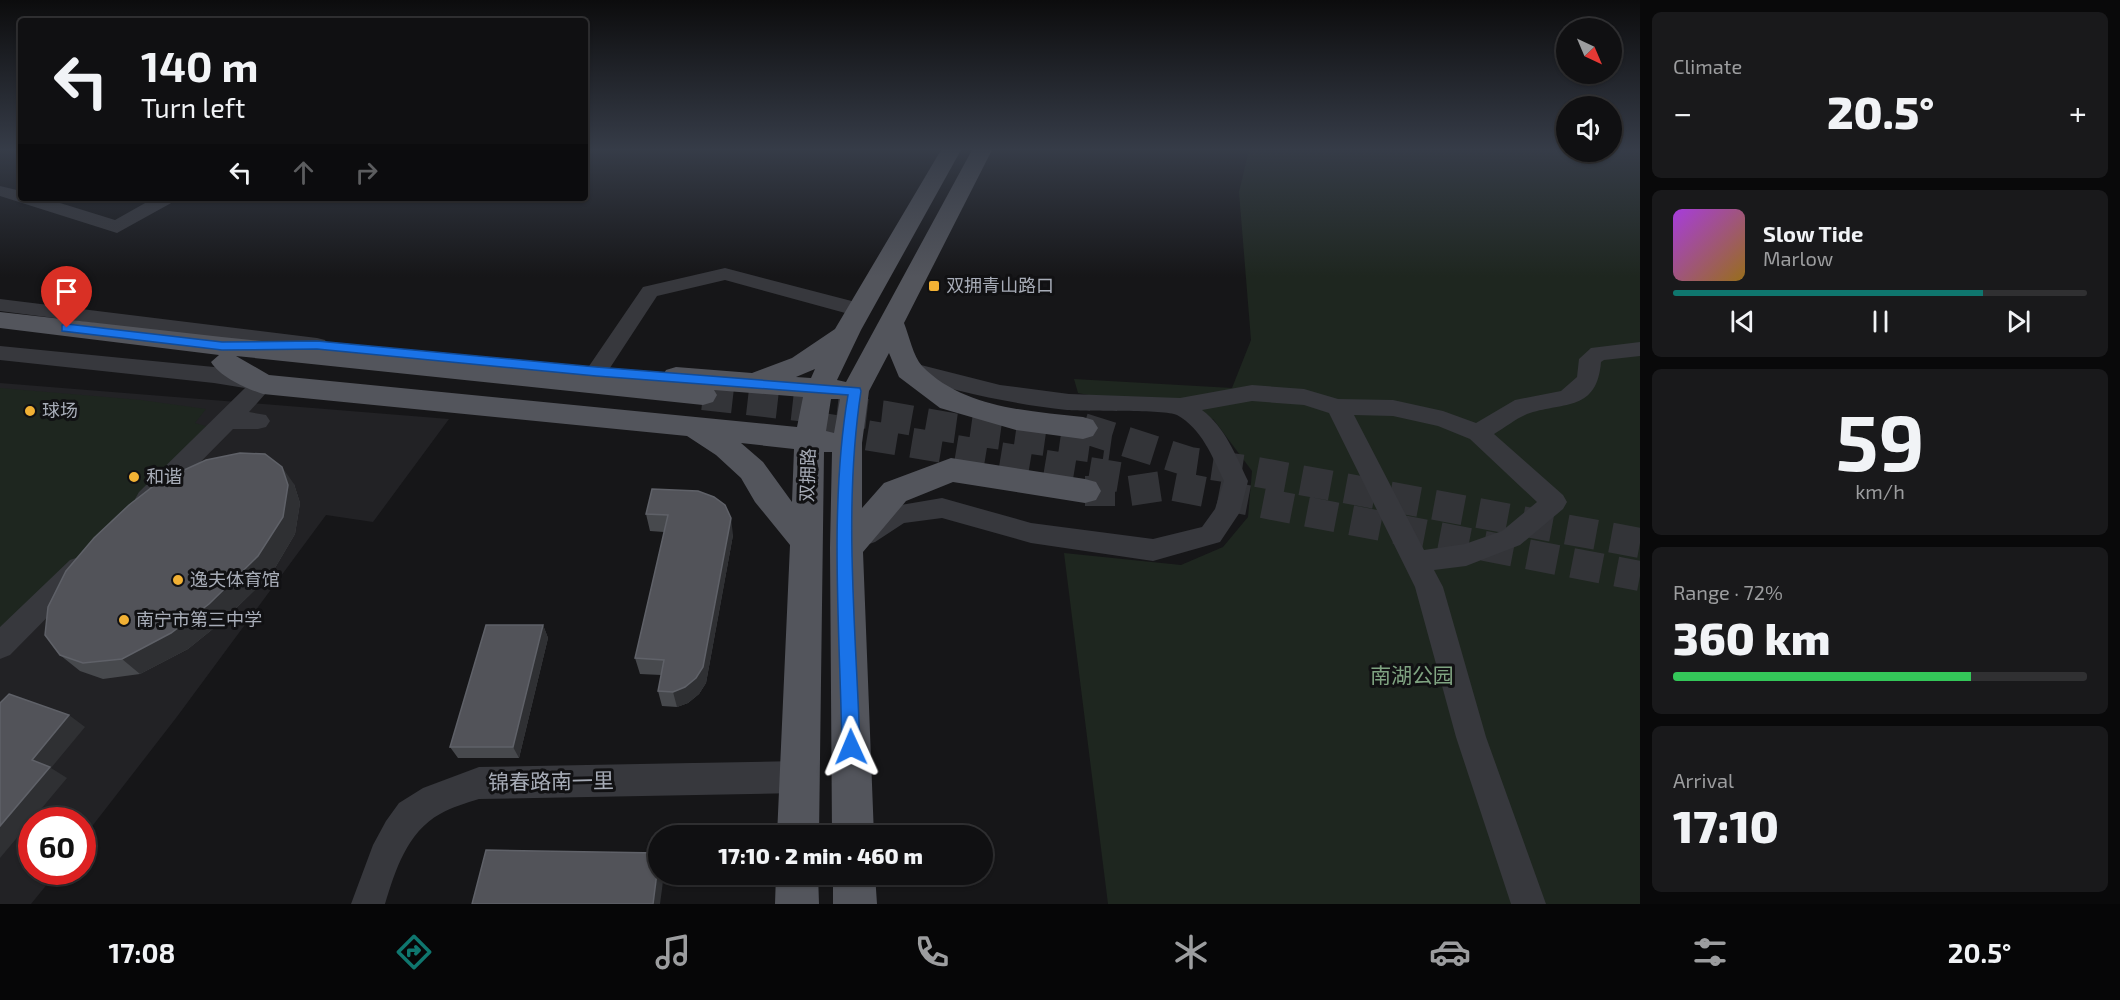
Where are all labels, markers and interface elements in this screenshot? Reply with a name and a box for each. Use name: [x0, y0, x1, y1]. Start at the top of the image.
north arrow: [1556, 18, 1622, 84]
map controls: [1556, 18, 1622, 162]
text: 140 m: [141, 40, 258, 90]
icon: left: [42, 42, 120, 120]
text: Climate: [1673, 54, 1742, 78]
text: 20.5°: [1827, 84, 1934, 138]
text: Turn left: [141, 91, 245, 123]
text: −: [1673, 92, 1692, 132]
text: +: [2069, 92, 2087, 132]
button: sound: [1556, 96, 1622, 162]
icon: left: [224, 156, 257, 189]
icon: ahead: [287, 156, 320, 189]
icon: right: [350, 156, 383, 189]
text: Slow Tide: [1763, 220, 1863, 246]
text: Marlow: [1763, 246, 1833, 270]
pin: [41, 266, 92, 328]
place label: 双拥青山路口: [946, 274, 1054, 296]
icon: arrive: [50, 275, 83, 308]
marker: 双拥青山路口: [927, 279, 941, 293]
icon: previous: [1726, 305, 1759, 338]
icon: pause: [1864, 305, 1897, 338]
icon: next: [2002, 305, 2035, 338]
text: 59: [1835, 393, 1925, 487]
place label: 球场: [42, 399, 78, 421]
marker: 球场: [23, 404, 37, 418]
street label: 双拥路: [795, 448, 819, 502]
place label: 和谐: [146, 465, 182, 487]
marker: 和谐: [127, 470, 141, 484]
text: km/h: [1855, 479, 1905, 503]
place label: 逸夫体育馆: [190, 568, 280, 590]
marker: 逸夫体育馆: [171, 573, 185, 587]
text: Range · 72%: [1673, 580, 1783, 604]
place label: 南宁市第三中学: [136, 608, 262, 630]
text: 360 km: [1673, 610, 1831, 664]
marker: 南宁市第三中学: [117, 613, 131, 627]
park label: 南湖公园: [1370, 662, 1454, 687]
position arrow: [819, 715, 883, 779]
street label: 锦春路南一里: [488, 767, 614, 794]
text: Arrival: [1673, 768, 1734, 792]
text: 17:10: [1673, 798, 1779, 852]
speed limit sign: 60: [18, 807, 96, 885]
text: 17:10 · 2 min · 460 m: [718, 842, 923, 868]
icon: directions: [393, 931, 435, 973]
icon: music: [652, 931, 694, 973]
icon: phone: [911, 931, 953, 973]
icon: climate: [1170, 931, 1212, 973]
icon: car: [1429, 931, 1471, 973]
icon: filters: [1689, 931, 1731, 973]
text: 17:08: [109, 936, 175, 968]
text: 20.5°: [1948, 936, 2011, 968]

